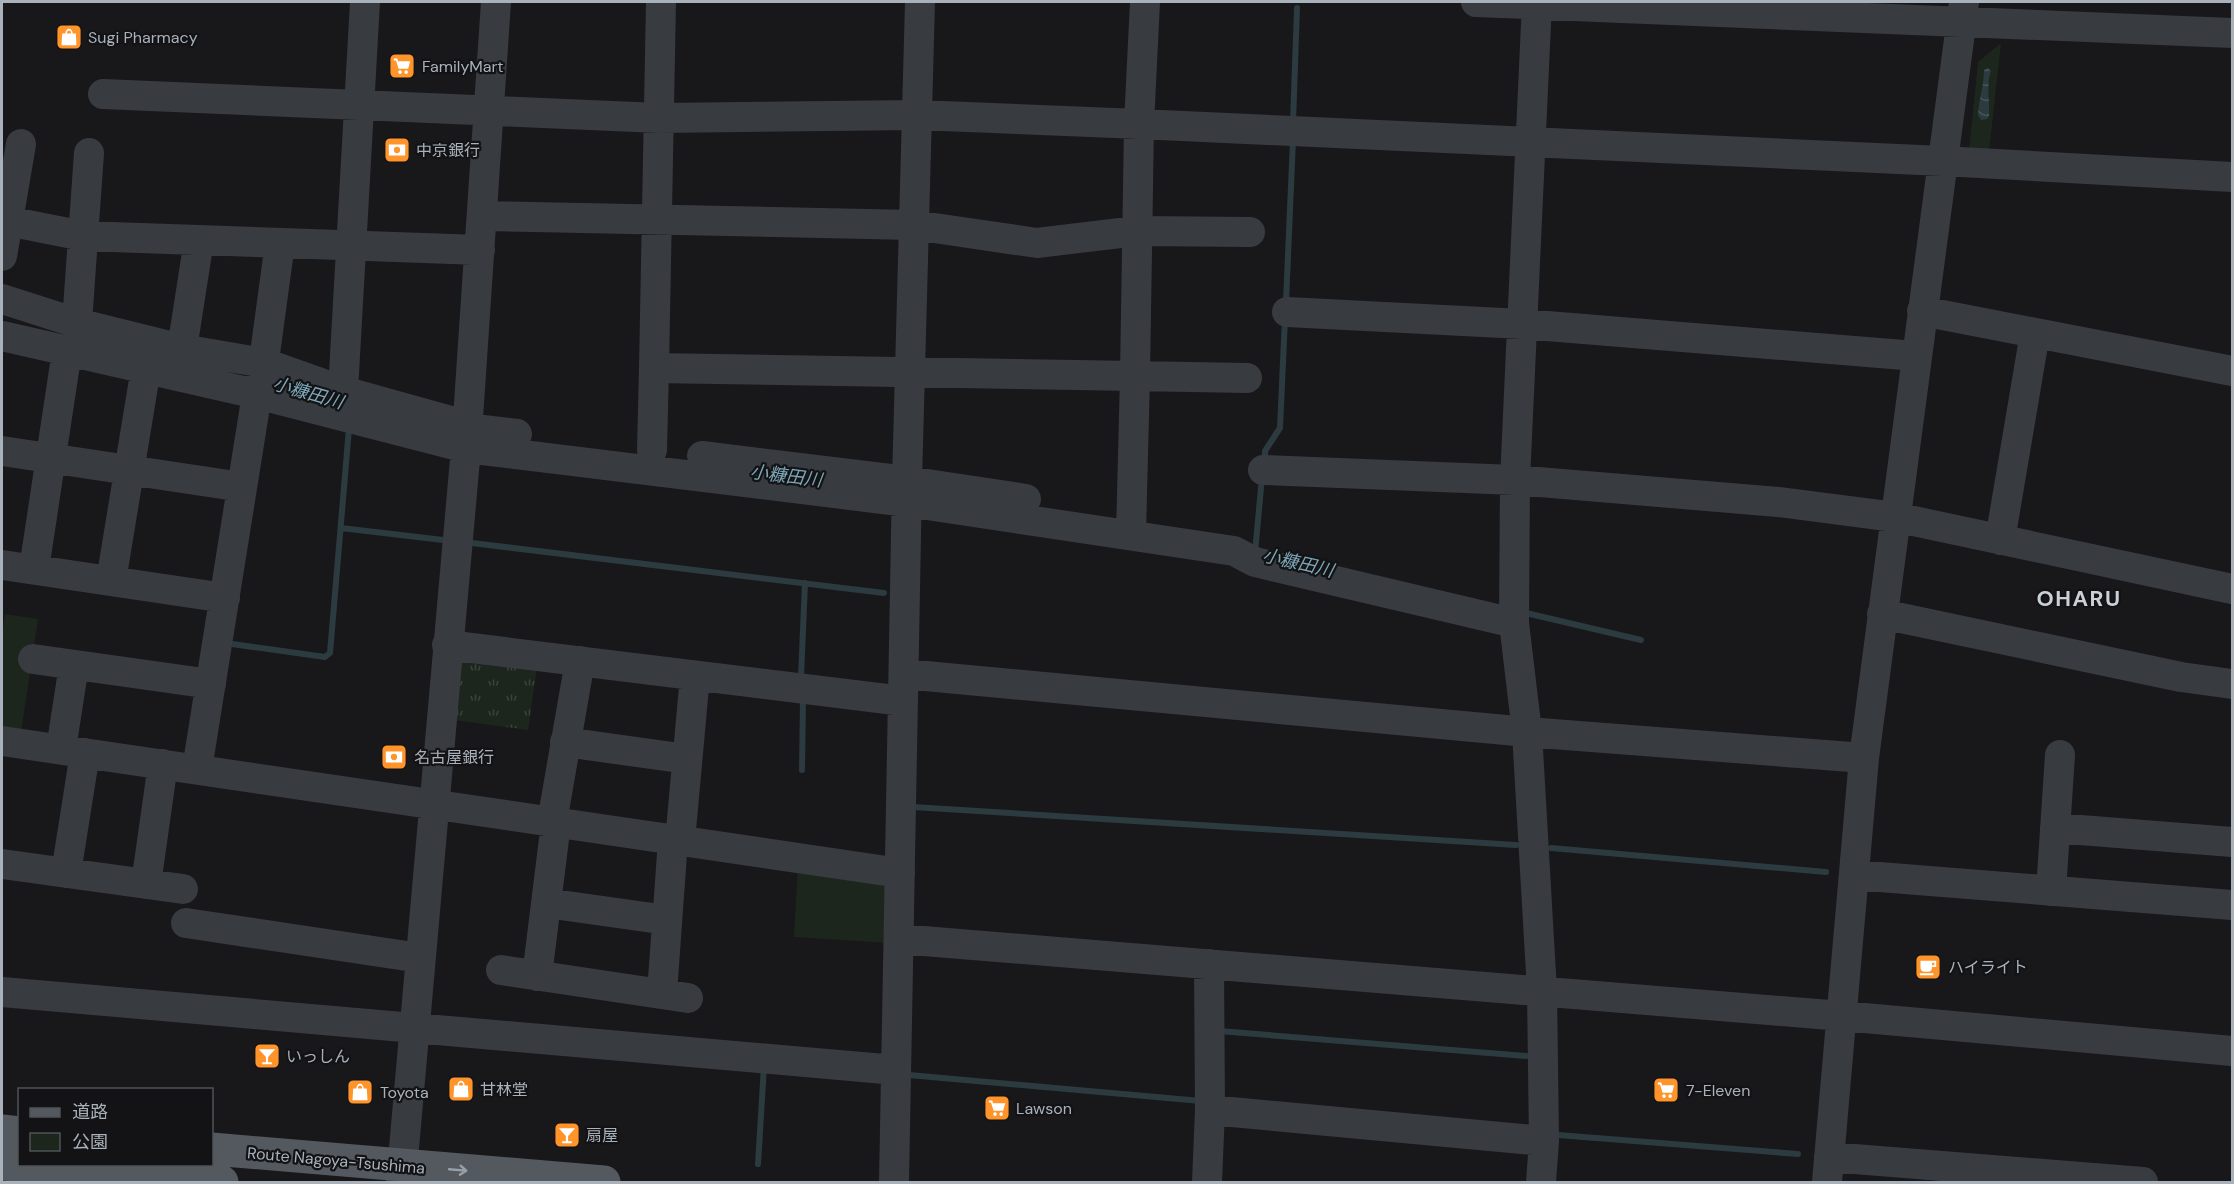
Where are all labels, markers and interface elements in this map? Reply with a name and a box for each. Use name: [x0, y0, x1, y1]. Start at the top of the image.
shop icon: Sugi Pharmacy: [54, 22, 84, 52]
place label: Sugi Pharmacy: [88, 27, 198, 48]
supermarket icon: FamilyMart: [387, 51, 417, 81]
place label: FamilyMart: [422, 56, 504, 77]
bank icon: 中京銀行: [382, 135, 412, 165]
place label: 中京銀行: [416, 140, 480, 161]
water label: 小糠田川: [270, 372, 348, 415]
water label: 小糠田川: [749, 460, 825, 493]
water label: 小糠田川: [1260, 543, 1338, 583]
district label: OHARU: [2036, 584, 2122, 613]
bank icon: 名古屋銀行: [379, 742, 409, 772]
place label: 名古屋銀行: [414, 747, 494, 768]
cafe icon: ハイライト: [1913, 952, 1943, 982]
place label: ハイライト: [1948, 957, 2028, 978]
bar icon: いっしん: [252, 1041, 282, 1071]
place label: いっしん: [286, 1046, 350, 1067]
shop icon: 甘林堂: [446, 1074, 476, 1104]
supermarket icon: 7-Eleven: [1651, 1075, 1681, 1105]
shop icon: Toyota: [345, 1077, 375, 1107]
place label: 甘林堂: [480, 1079, 528, 1100]
place label: 7-Eleven: [1686, 1080, 1750, 1101]
place label: Toyota: [380, 1082, 429, 1103]
legend: [18, 1088, 213, 1166]
supermarket icon: Lawson: [982, 1093, 1012, 1123]
place label: Lawson: [1016, 1098, 1072, 1119]
text: 道路: [72, 1100, 108, 1124]
bar icon: 扇屋: [552, 1120, 582, 1150]
place label: 扇屋: [586, 1125, 618, 1146]
text: 公園: [72, 1130, 108, 1154]
street label: Route Nagoya-Tsushima: [246, 1142, 426, 1179]
one-way arrow: [448, 1165, 468, 1176]

